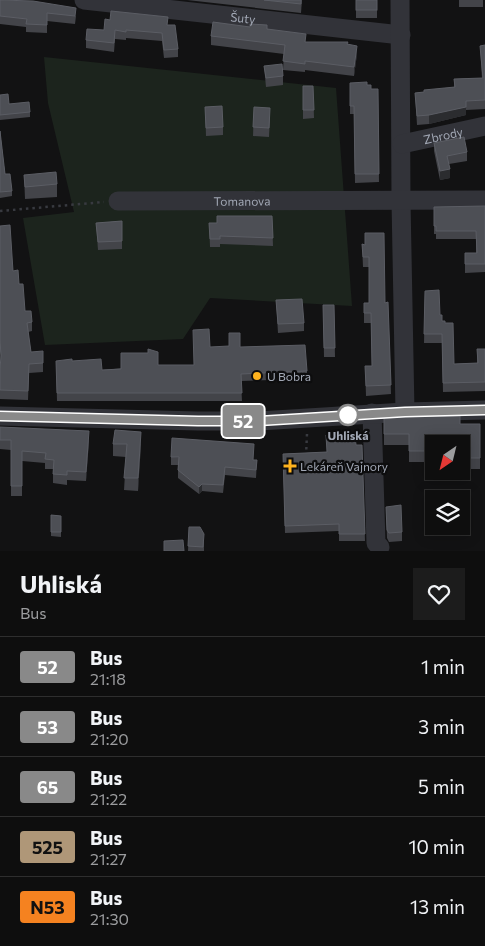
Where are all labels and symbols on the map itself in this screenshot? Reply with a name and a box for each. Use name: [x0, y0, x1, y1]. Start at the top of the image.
street label: Šuty: [230, 9, 256, 26]
street label: Zbrody: [422, 124, 464, 146]
street label: Tomanova: [214, 194, 270, 208]
place label: U Bobra: [267, 369, 311, 383]
marker: U Bobra: [251, 370, 263, 382]
marker: Uhliská: [337, 404, 359, 426]
line badge: 52: [220, 405, 266, 437]
place label: Uhliská: [327, 428, 369, 442]
north arrow: [425, 435, 470, 480]
place label: Lekáreň Vajnory: [300, 459, 388, 473]
marker: Lekáreň Vajnory: [284, 460, 296, 472]

